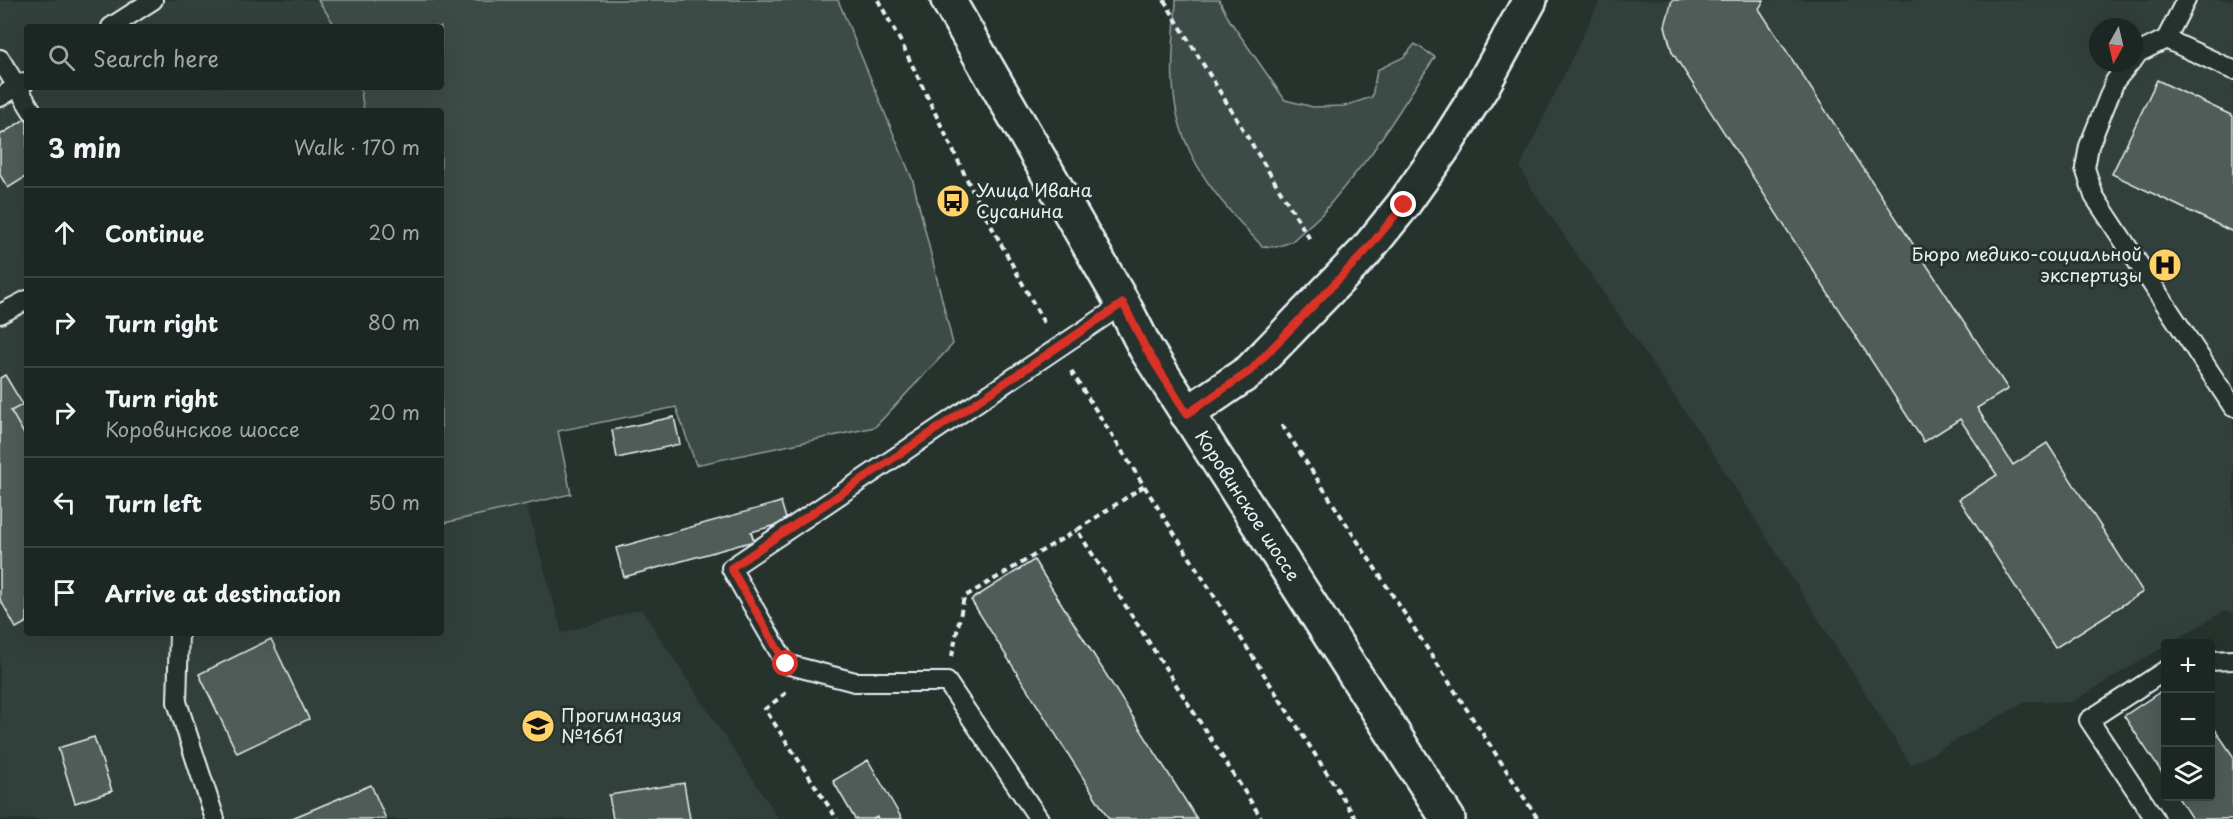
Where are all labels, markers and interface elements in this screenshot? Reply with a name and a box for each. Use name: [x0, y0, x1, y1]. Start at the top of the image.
north arrow: [2089, 18, 2143, 72]
search box: [24, 24, 444, 90]
icon: search: [45, 41, 78, 74]
text: Search here: [93, 41, 219, 74]
text: 3 min: [48, 128, 121, 167]
text: Walk · 170 m: [294, 132, 420, 162]
place label: Улица Ивана Сусанина: [976, 176, 1093, 224]
bus stop icon: Улица Ивана Сусанина: [935, 183, 971, 219]
route end: [1390, 191, 1416, 217]
icon: ahead: [48, 216, 81, 249]
text: Continue: [105, 216, 204, 249]
text: 20 m: [368, 217, 420, 247]
place label: Бюро медико-социальной экспертизы: [1912, 240, 2142, 288]
hospital icon: Бюро медико-социальной экспертизы: [2147, 247, 2183, 283]
icon: right: [48, 306, 81, 339]
text: Turn right: [105, 306, 218, 339]
text: 80 m: [368, 307, 420, 337]
text: Turn right: [105, 381, 218, 414]
icon: right: [48, 396, 81, 429]
text: 20 m: [368, 397, 420, 427]
text: Коровинское шоссе: [105, 414, 300, 444]
street label: Коровинское шоссе: [1189, 424, 1307, 586]
icon: left: [48, 486, 81, 519]
text: Turn left: [105, 486, 202, 519]
text: 50 m: [368, 487, 420, 517]
icon: arrive: [48, 576, 81, 609]
text: Arrive at destination: [105, 576, 341, 609]
map controls: [2161, 639, 2215, 801]
button: +: [2161, 639, 2215, 693]
route start: [772, 650, 798, 676]
button: −: [2161, 693, 2215, 747]
place label: Прогимназия №1661: [561, 701, 682, 749]
school or university icon: Прогимназия №1661: [520, 708, 556, 744]
button: layers: [2161, 747, 2215, 801]

